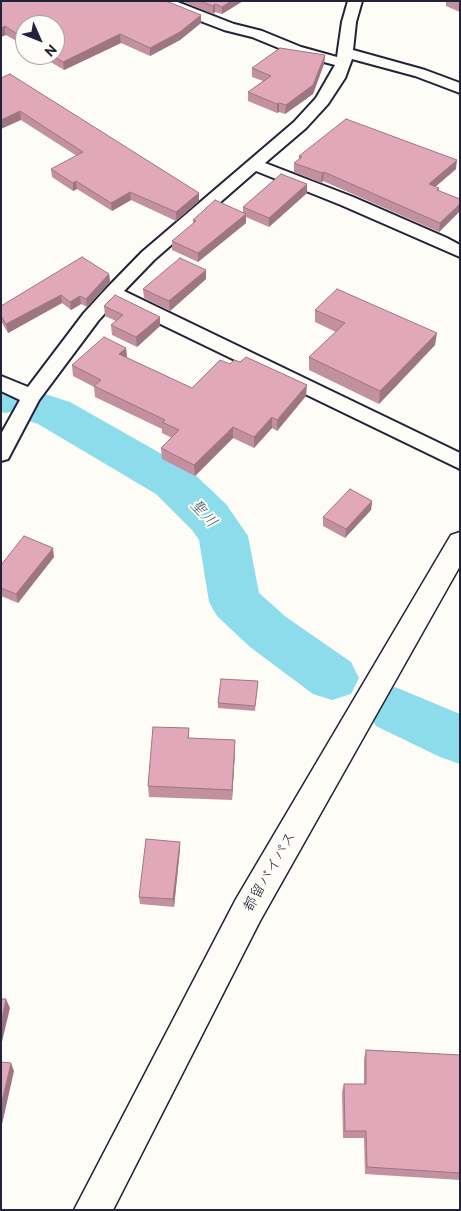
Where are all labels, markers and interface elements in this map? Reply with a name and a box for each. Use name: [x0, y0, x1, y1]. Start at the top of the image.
north arrow: [15, 15, 65, 65]
text: N: [41, 40, 60, 60]
water label: 聖川: [185, 496, 221, 532]
street label: 都留バイパス: [240, 829, 300, 915]

